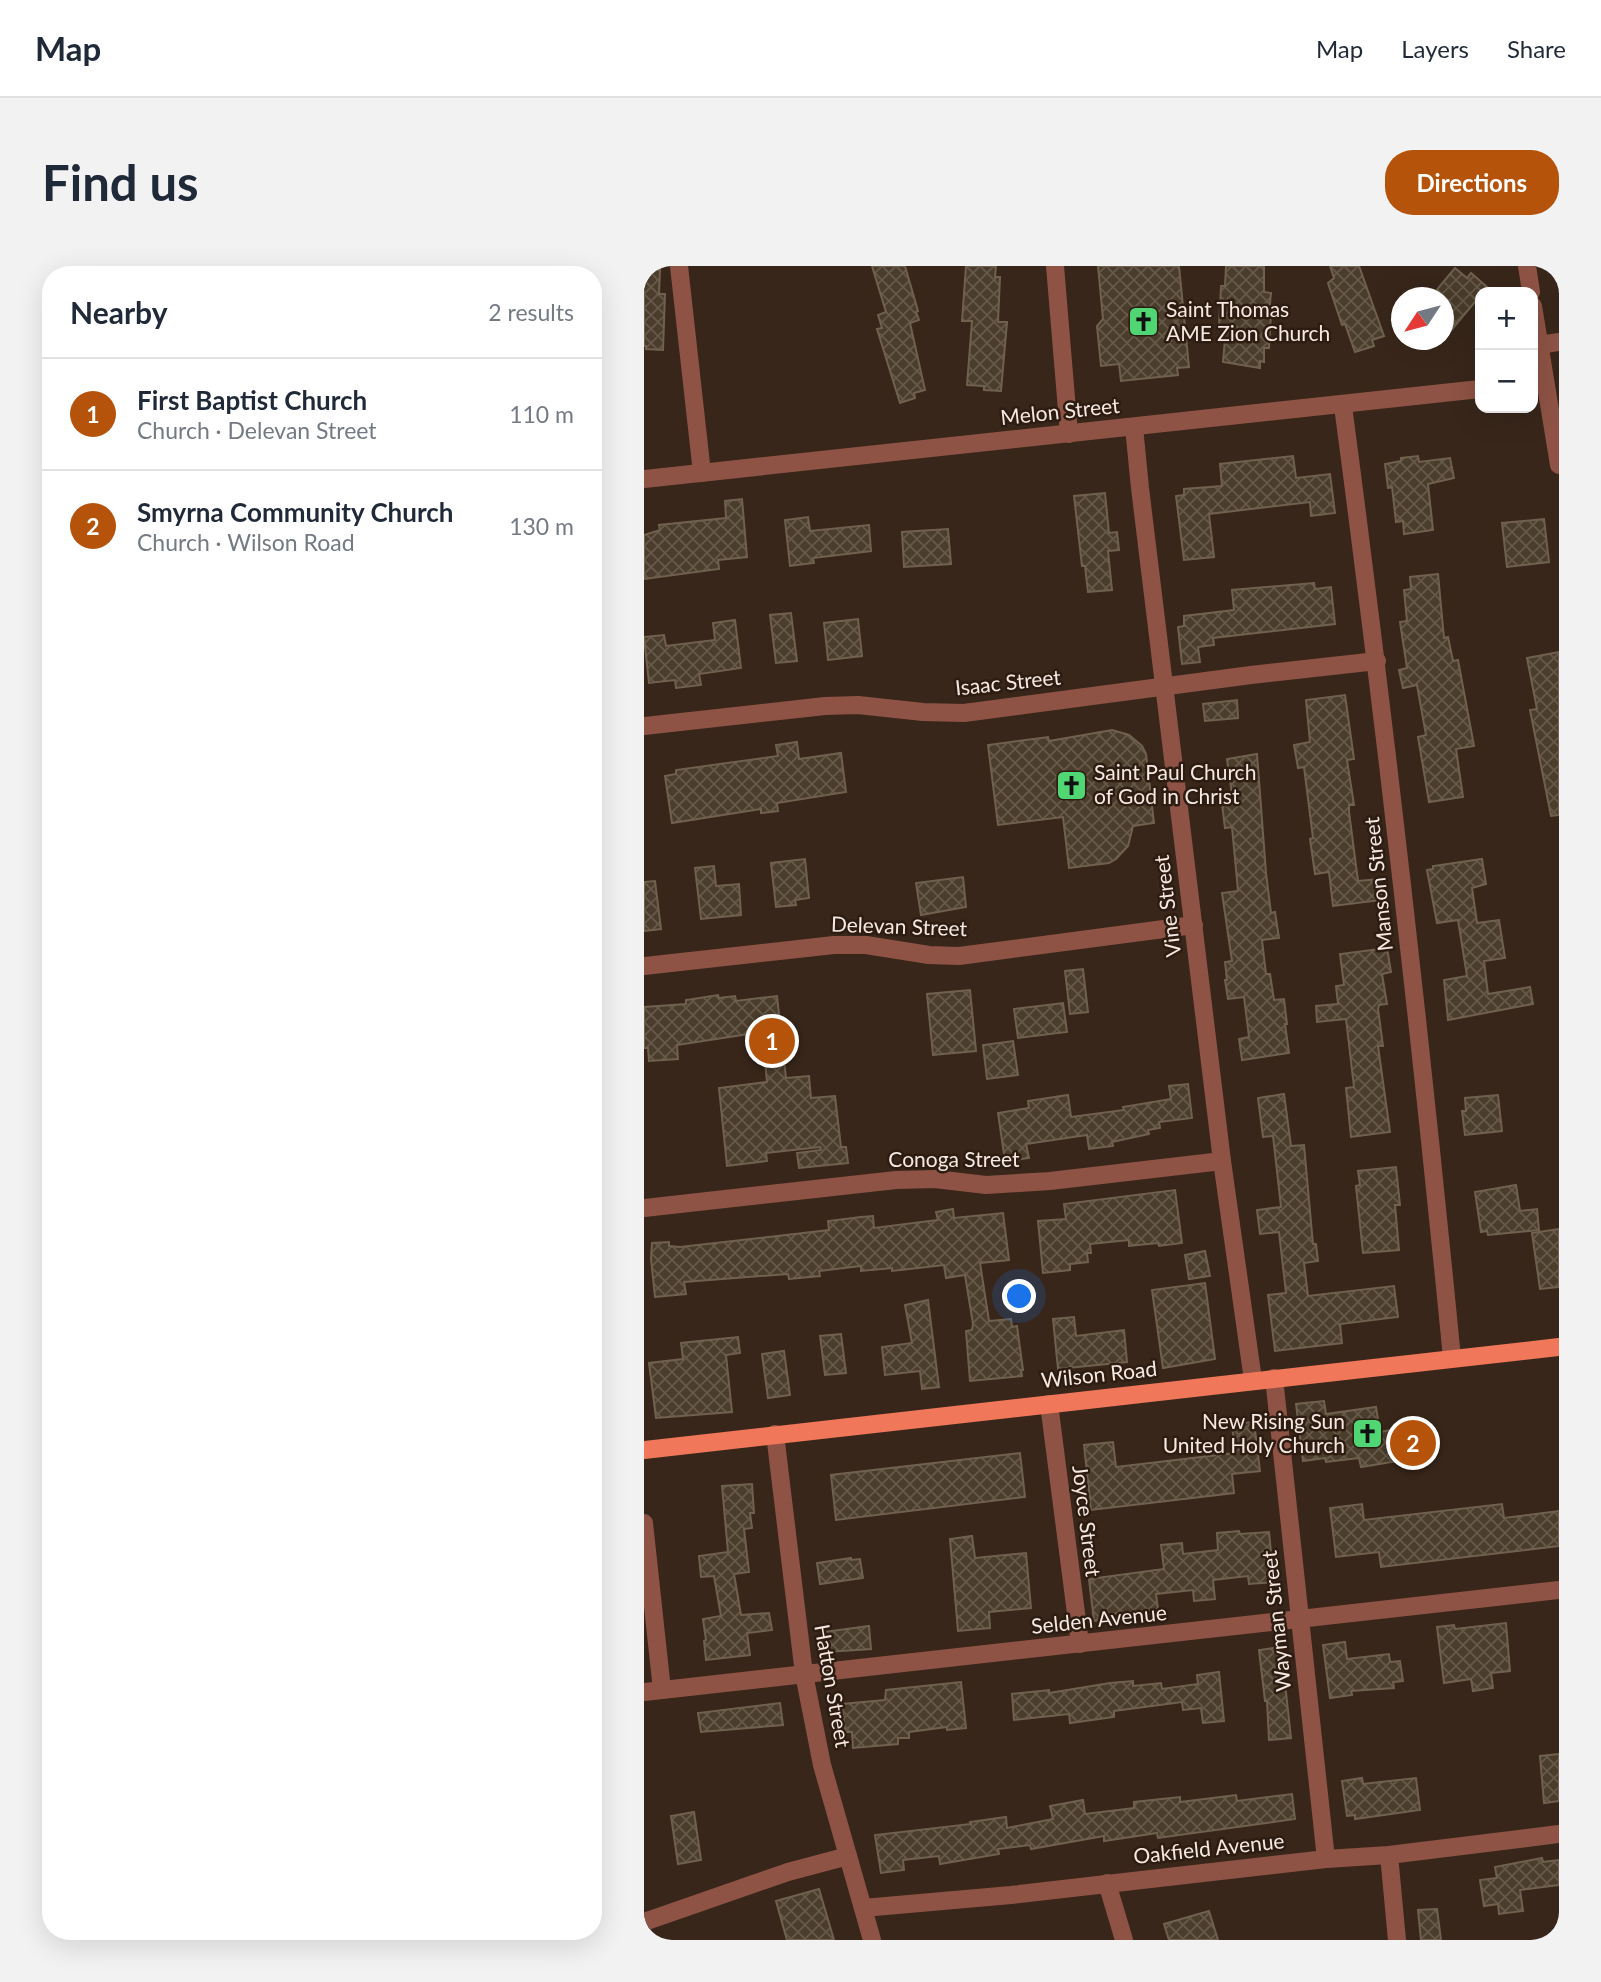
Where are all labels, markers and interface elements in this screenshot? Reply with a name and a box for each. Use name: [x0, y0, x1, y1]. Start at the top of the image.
text: Map: [35, 28, 101, 68]
text: Map: [1316, 34, 1363, 63]
text: Layers: [1401, 34, 1469, 63]
text: Share: [1507, 34, 1566, 63]
button: Directions: [1385, 150, 1559, 215]
text: Find us: [42, 153, 199, 211]
north arrow: [1391, 287, 1454, 350]
map controls: [1475, 287, 1538, 413]
button: +: [1475, 287, 1538, 350]
text: Nearby: [70, 294, 168, 330]
place label: Saint Thomas AME Zion Church: [1166, 296, 1330, 345]
text: 2 results: [488, 298, 574, 326]
church icon: Saint Thomas AME Zion Church: [1126, 305, 1160, 339]
button: −: [1475, 350, 1538, 413]
text: First Baptist Church: [137, 384, 367, 416]
street label: Melon Street: [999, 392, 1121, 429]
text: 1: [86, 400, 100, 428]
text: 110 m: [509, 400, 574, 428]
text: Church · Delevan Street: [137, 416, 377, 444]
text: Smyrna Community Church: [137, 496, 453, 528]
text: 2: [86, 512, 100, 540]
text: 130 m: [509, 512, 574, 540]
text: Church · Wilson Road: [137, 528, 355, 556]
street label: Isaac Street: [954, 663, 1062, 699]
place label: Saint Paul Church of God in Christ: [1094, 759, 1256, 808]
church icon: Saint Paul Church of God in Christ: [1054, 768, 1088, 802]
street label: Manson Street: [1358, 815, 1397, 952]
street label: Vine Street: [1148, 853, 1185, 959]
street label: Delevan Street: [831, 911, 968, 940]
pin: 1: [749, 1015, 795, 1067]
street label: Conoga Street: [888, 1146, 1020, 1171]
your location: [1002, 1279, 1036, 1313]
street label: Wilson Road: [1040, 1355, 1158, 1392]
place label: New Rising Sun United Holy Church: [1163, 1408, 1345, 1457]
church icon: New Rising Sun United Holy Church: [1351, 1417, 1385, 1451]
pin: 2: [1390, 1417, 1436, 1469]
street label: Joyce Street: [1068, 1464, 1107, 1578]
street label: Wayman Street: [1256, 1549, 1295, 1693]
street label: Selden Avenue: [1030, 1599, 1168, 1638]
street label: Hatton Street: [810, 1622, 857, 1750]
street label: Oakfield Avenue: [1132, 1827, 1286, 1868]

